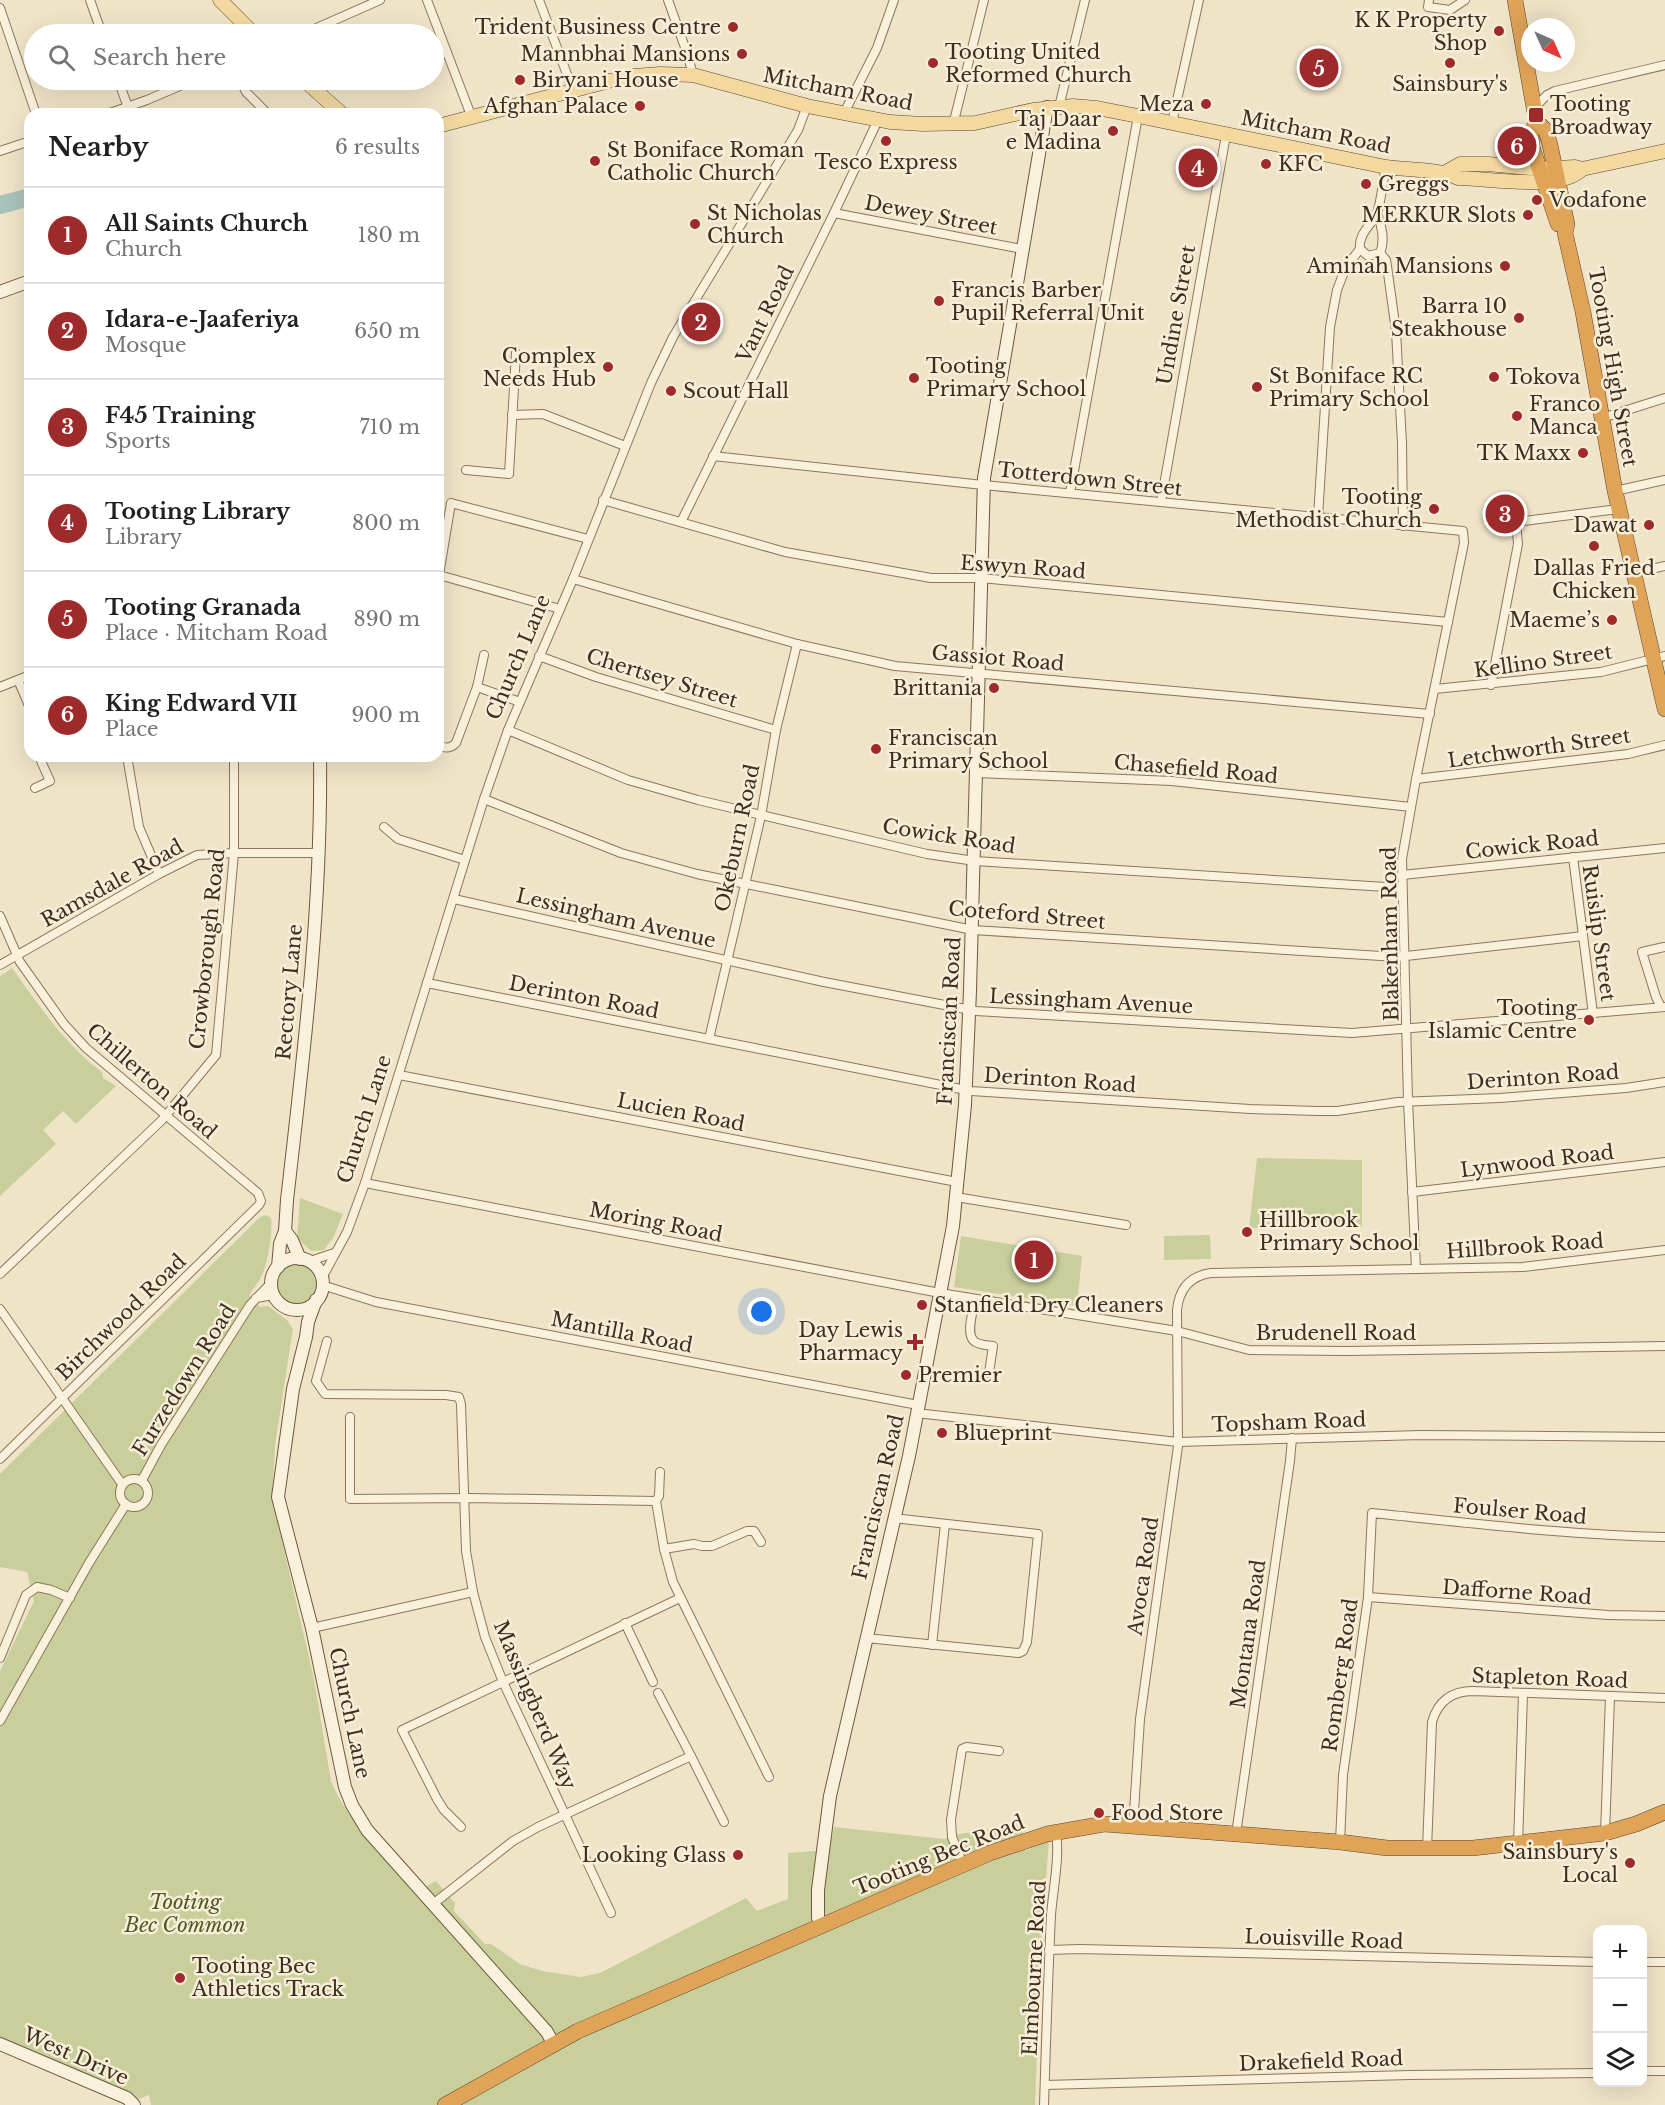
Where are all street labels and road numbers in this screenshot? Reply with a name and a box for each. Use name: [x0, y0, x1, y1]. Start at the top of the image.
street label: Mitcham Road: [761, 63, 915, 115]
street label: Mitcham Road: [1239, 106, 1393, 158]
street label: Dewey Street: [863, 190, 1000, 240]
street label: Undine Street: [1152, 243, 1200, 387]
street label: Vant Road: [731, 261, 799, 367]
street label: Tooting High Street: [1584, 265, 1642, 469]
street label: Totterdown Street: [996, 457, 1184, 501]
street label: Eswyn Road: [959, 551, 1087, 583]
street label: Church Lane: [481, 591, 555, 723]
street label: Kellino Street: [1472, 639, 1614, 683]
street label: Gassiot Road: [931, 640, 1065, 676]
street label: Chertsey Street: [584, 644, 741, 713]
street label: Letchworth Street: [1446, 723, 1632, 773]
street label: Chasefield Road: [1113, 750, 1279, 788]
street label: Okeburn Road: [710, 762, 764, 914]
street label: Cowick Road: [881, 814, 1017, 858]
street label: Cowick Road: [1464, 826, 1600, 864]
street label: Ramsdale Road: [37, 834, 187, 932]
street label: Blakenham Road: [1376, 846, 1404, 1022]
street label: Crowborough Road: [185, 847, 229, 1051]
street label: Ruislip Street: [1578, 863, 1621, 1003]
street label: Lessingham Avenue: [514, 883, 718, 953]
street label: Coteford Street: [947, 896, 1107, 934]
street label: Rectory Lane: [271, 923, 307, 1061]
street label: Franciscan Road: [933, 936, 965, 1106]
street label: Derinton Road: [507, 971, 661, 1023]
street label: Lessingham Avenue: [988, 984, 1194, 1018]
street label: Chillerton Road: [82, 1018, 222, 1144]
street label: Church Lane: [332, 1052, 396, 1186]
street label: Derinton Road: [1466, 1060, 1620, 1094]
street label: Derinton Road: [983, 1063, 1137, 1097]
street label: Lucien Road: [615, 1088, 747, 1136]
street label: Lynwood Road: [1459, 1140, 1615, 1182]
street label: Moring Road: [587, 1197, 725, 1247]
street label: Hillbrook Road: [1445, 1229, 1605, 1263]
street label: Birchwood Road: [51, 1249, 191, 1385]
street label: Furzedown Road: [127, 1299, 241, 1461]
street label: Mantilla Road: [549, 1306, 695, 1358]
street label: Brudenell Road: [1256, 1321, 1416, 1345]
street label: Topsham Road: [1211, 1407, 1367, 1437]
street label: Franciscan Road: [847, 1412, 909, 1582]
street label: Foulser Road: [1452, 1493, 1588, 1529]
street label: Avoca Road: [1123, 1515, 1163, 1638]
street label: Montana Road: [1226, 1558, 1270, 1710]
street label: Dafforne Road: [1441, 1575, 1593, 1609]
street label: Romberg Road: [1317, 1597, 1363, 1753]
street label: Massingberd Way: [489, 1617, 582, 1793]
street label: Church Lane: [324, 1645, 376, 1781]
street label: Stapleton Road: [1471, 1663, 1629, 1693]
street label: Tooting Bec Road: [850, 1810, 1028, 1900]
street label: Elmbourne Road: [1017, 1880, 1051, 2056]
street label: Louisville Road: [1244, 1924, 1404, 1954]
street label: West Drive: [19, 2022, 132, 2090]
street label: Drakefield Road: [1238, 2046, 1404, 2076]

